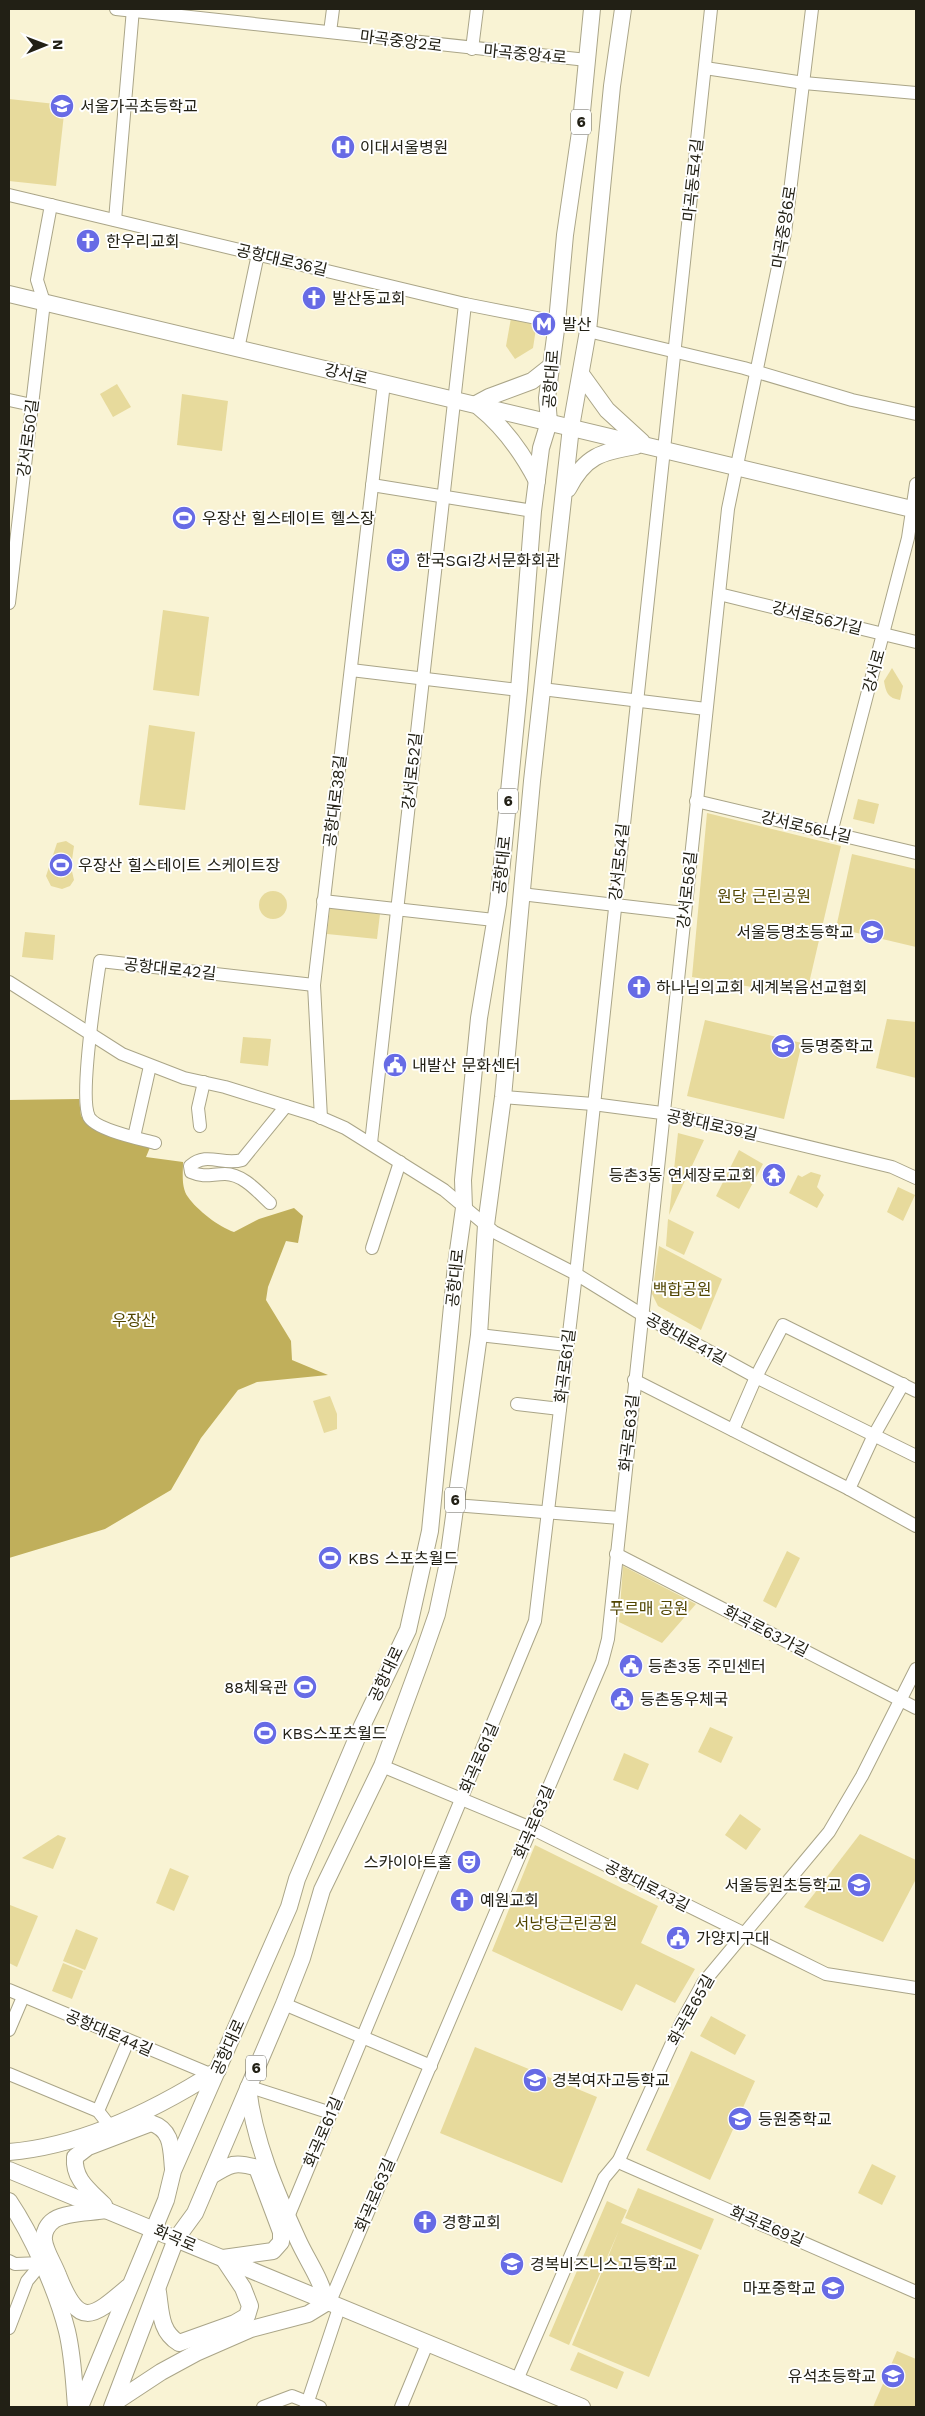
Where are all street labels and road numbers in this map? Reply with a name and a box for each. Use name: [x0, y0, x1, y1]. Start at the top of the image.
street label: 마곡중앙2로: [359, 27, 444, 56]
street label: 마곡중앙4로: [483, 41, 568, 67]
road number: 6: [571, 110, 591, 134]
street label: 마곡동로4길: [679, 138, 707, 222]
street label: 마곡중앙6로: [768, 184, 800, 270]
street label: 공항대로36길: [235, 240, 329, 280]
street label: 공항대로: [539, 349, 563, 409]
street label: 강서로: [322, 360, 370, 388]
street label: 강서로50길: [14, 398, 42, 478]
street label: 강서로56가길: [770, 598, 864, 638]
street label: 강서로: [859, 647, 889, 695]
street label: 강서로52길: [398, 731, 426, 811]
street label: 공항대로38길: [320, 754, 350, 848]
road number: 6: [498, 788, 518, 814]
street label: 강서로56나길: [759, 807, 853, 847]
street label: 강서로54길: [605, 822, 633, 902]
street label: 공항대로: [489, 834, 515, 895]
street label: 강서로56길: [673, 850, 701, 930]
street label: 공항대로42길: [123, 955, 217, 983]
street label: 공항대로39길: [665, 1106, 759, 1144]
street label: 공항대로: [442, 1247, 468, 1308]
street label: 공항대로41길: [642, 1309, 730, 1369]
street label: 화곡로61길: [551, 1328, 579, 1404]
street label: 화곡로63길: [615, 1393, 643, 1473]
road number: 6: [445, 1488, 465, 1512]
street label: 화곡로63가길: [720, 1602, 812, 1660]
street label: 공항대로: [365, 1643, 407, 1705]
street label: 화곡로61길: [456, 1720, 502, 1796]
street label: 화곡로63길: [510, 1782, 558, 1862]
street label: 공항대로43길: [601, 1856, 693, 1916]
street label: 화곡로65길: [664, 1971, 718, 2049]
street label: 공항대로44길: [62, 2006, 156, 2060]
street label: 공항대로: [207, 2016, 249, 2078]
road number: 6: [246, 2056, 266, 2080]
street label: 화곡로61길: [300, 2094, 346, 2170]
street label: 화곡로63길: [351, 2155, 399, 2235]
street label: 화곡로69길: [727, 2202, 807, 2250]
street label: 화곡로: [151, 2221, 199, 2255]

